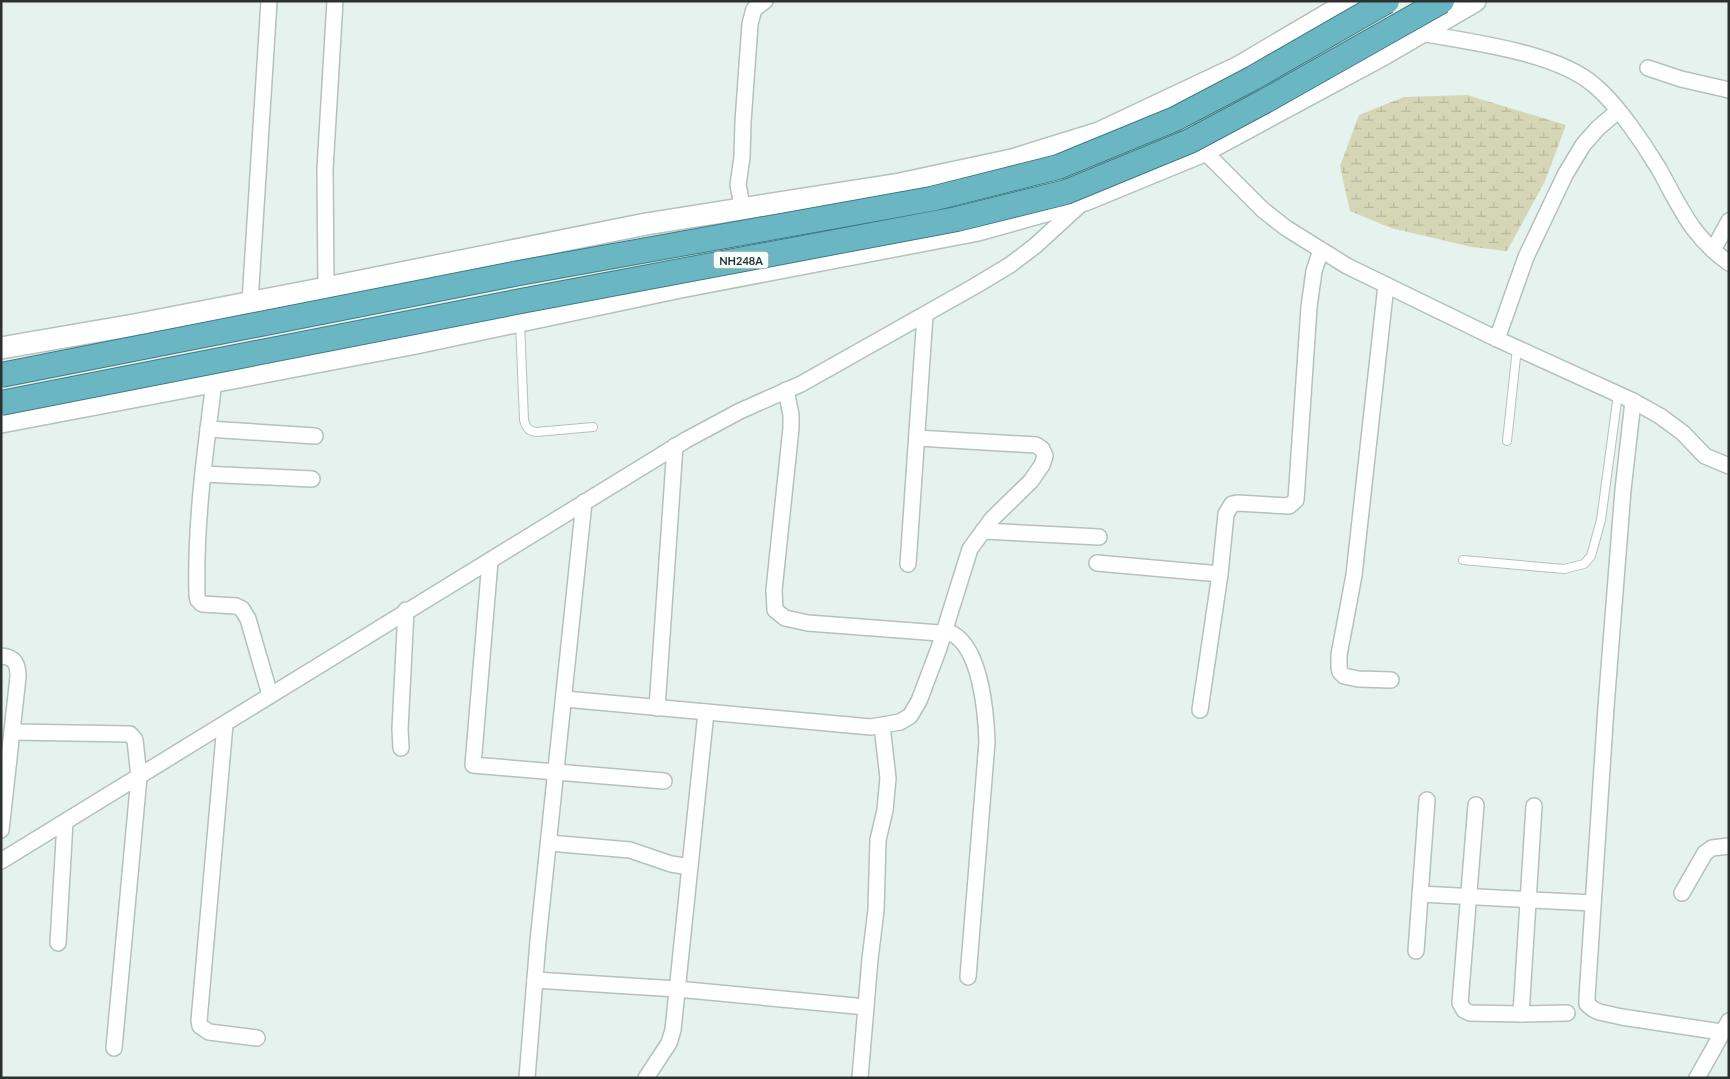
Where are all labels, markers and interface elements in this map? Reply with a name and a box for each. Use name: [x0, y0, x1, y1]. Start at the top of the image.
road number: NH248A: [714, 252, 768, 268]

